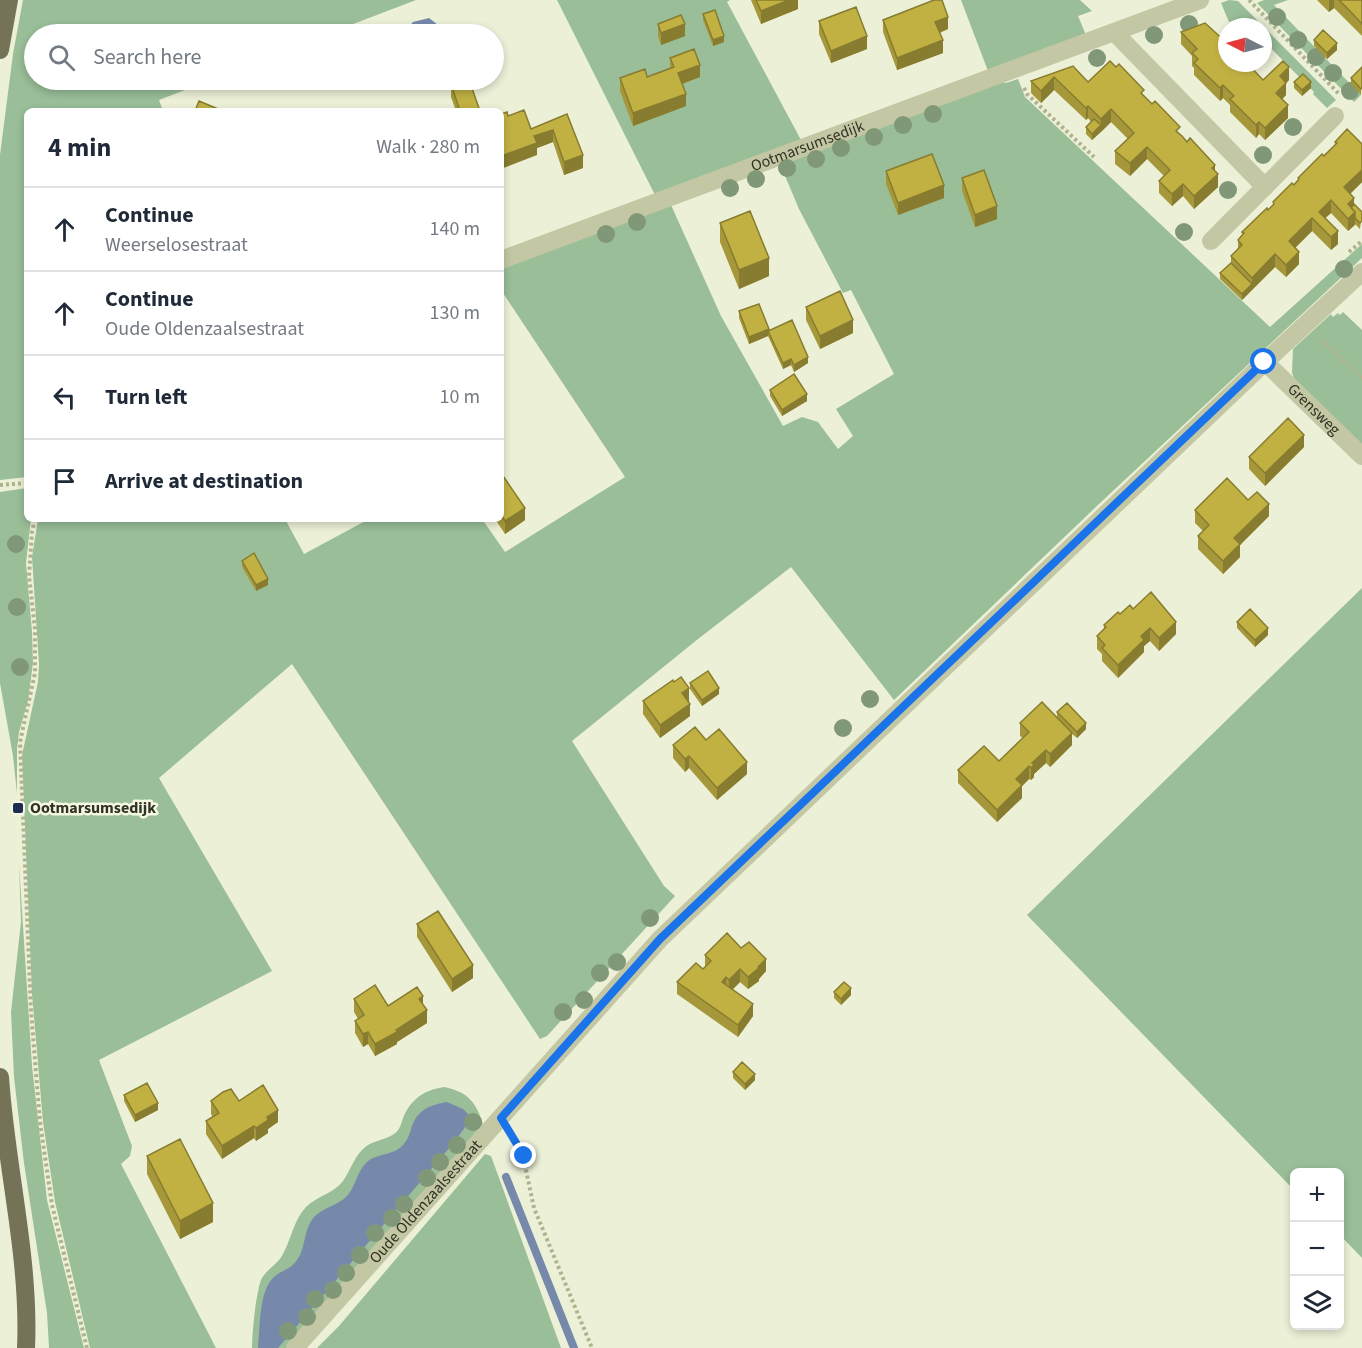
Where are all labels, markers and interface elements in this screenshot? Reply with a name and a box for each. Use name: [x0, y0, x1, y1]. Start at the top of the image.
north arrow: [1218, 18, 1272, 72]
search box: [24, 24, 504, 90]
icon: search: [45, 41, 78, 74]
text: Search here: [93, 41, 201, 73]
street label: Ootmarsumsedijk: [748, 115, 867, 177]
text: 4 min: [48, 129, 111, 166]
text: Walk · 280 m: [376, 133, 480, 161]
text: Continue: [105, 199, 194, 231]
icon: ahead: [48, 213, 81, 246]
text: 140 m: [430, 215, 480, 243]
text: Weerselosestraat: [105, 231, 248, 259]
text: Continue: [105, 283, 194, 315]
icon: ahead: [48, 297, 81, 330]
text: 130 m: [430, 299, 480, 327]
text: Oude Oldenzaalsestraat: [105, 315, 304, 343]
route start: [1250, 348, 1276, 374]
street label: Grensweg: [1282, 378, 1345, 440]
icon: left: [48, 381, 81, 414]
text: Turn left: [105, 381, 187, 413]
text: 10 m: [440, 383, 480, 411]
icon: arrive: [48, 465, 81, 498]
text: Arrive at destination: [105, 465, 303, 497]
place label: Ootmarsumsedijk: [30, 797, 156, 819]
marker: Ootmarsumsedijk: [11, 801, 25, 815]
street label: Oude Oldenzaalsestraat: [364, 1135, 487, 1269]
route end: [510, 1142, 536, 1168]
map controls: [1290, 1168, 1344, 1330]
button: +: [1290, 1168, 1344, 1222]
button: −: [1290, 1222, 1344, 1276]
button: layers: [1290, 1276, 1344, 1330]

